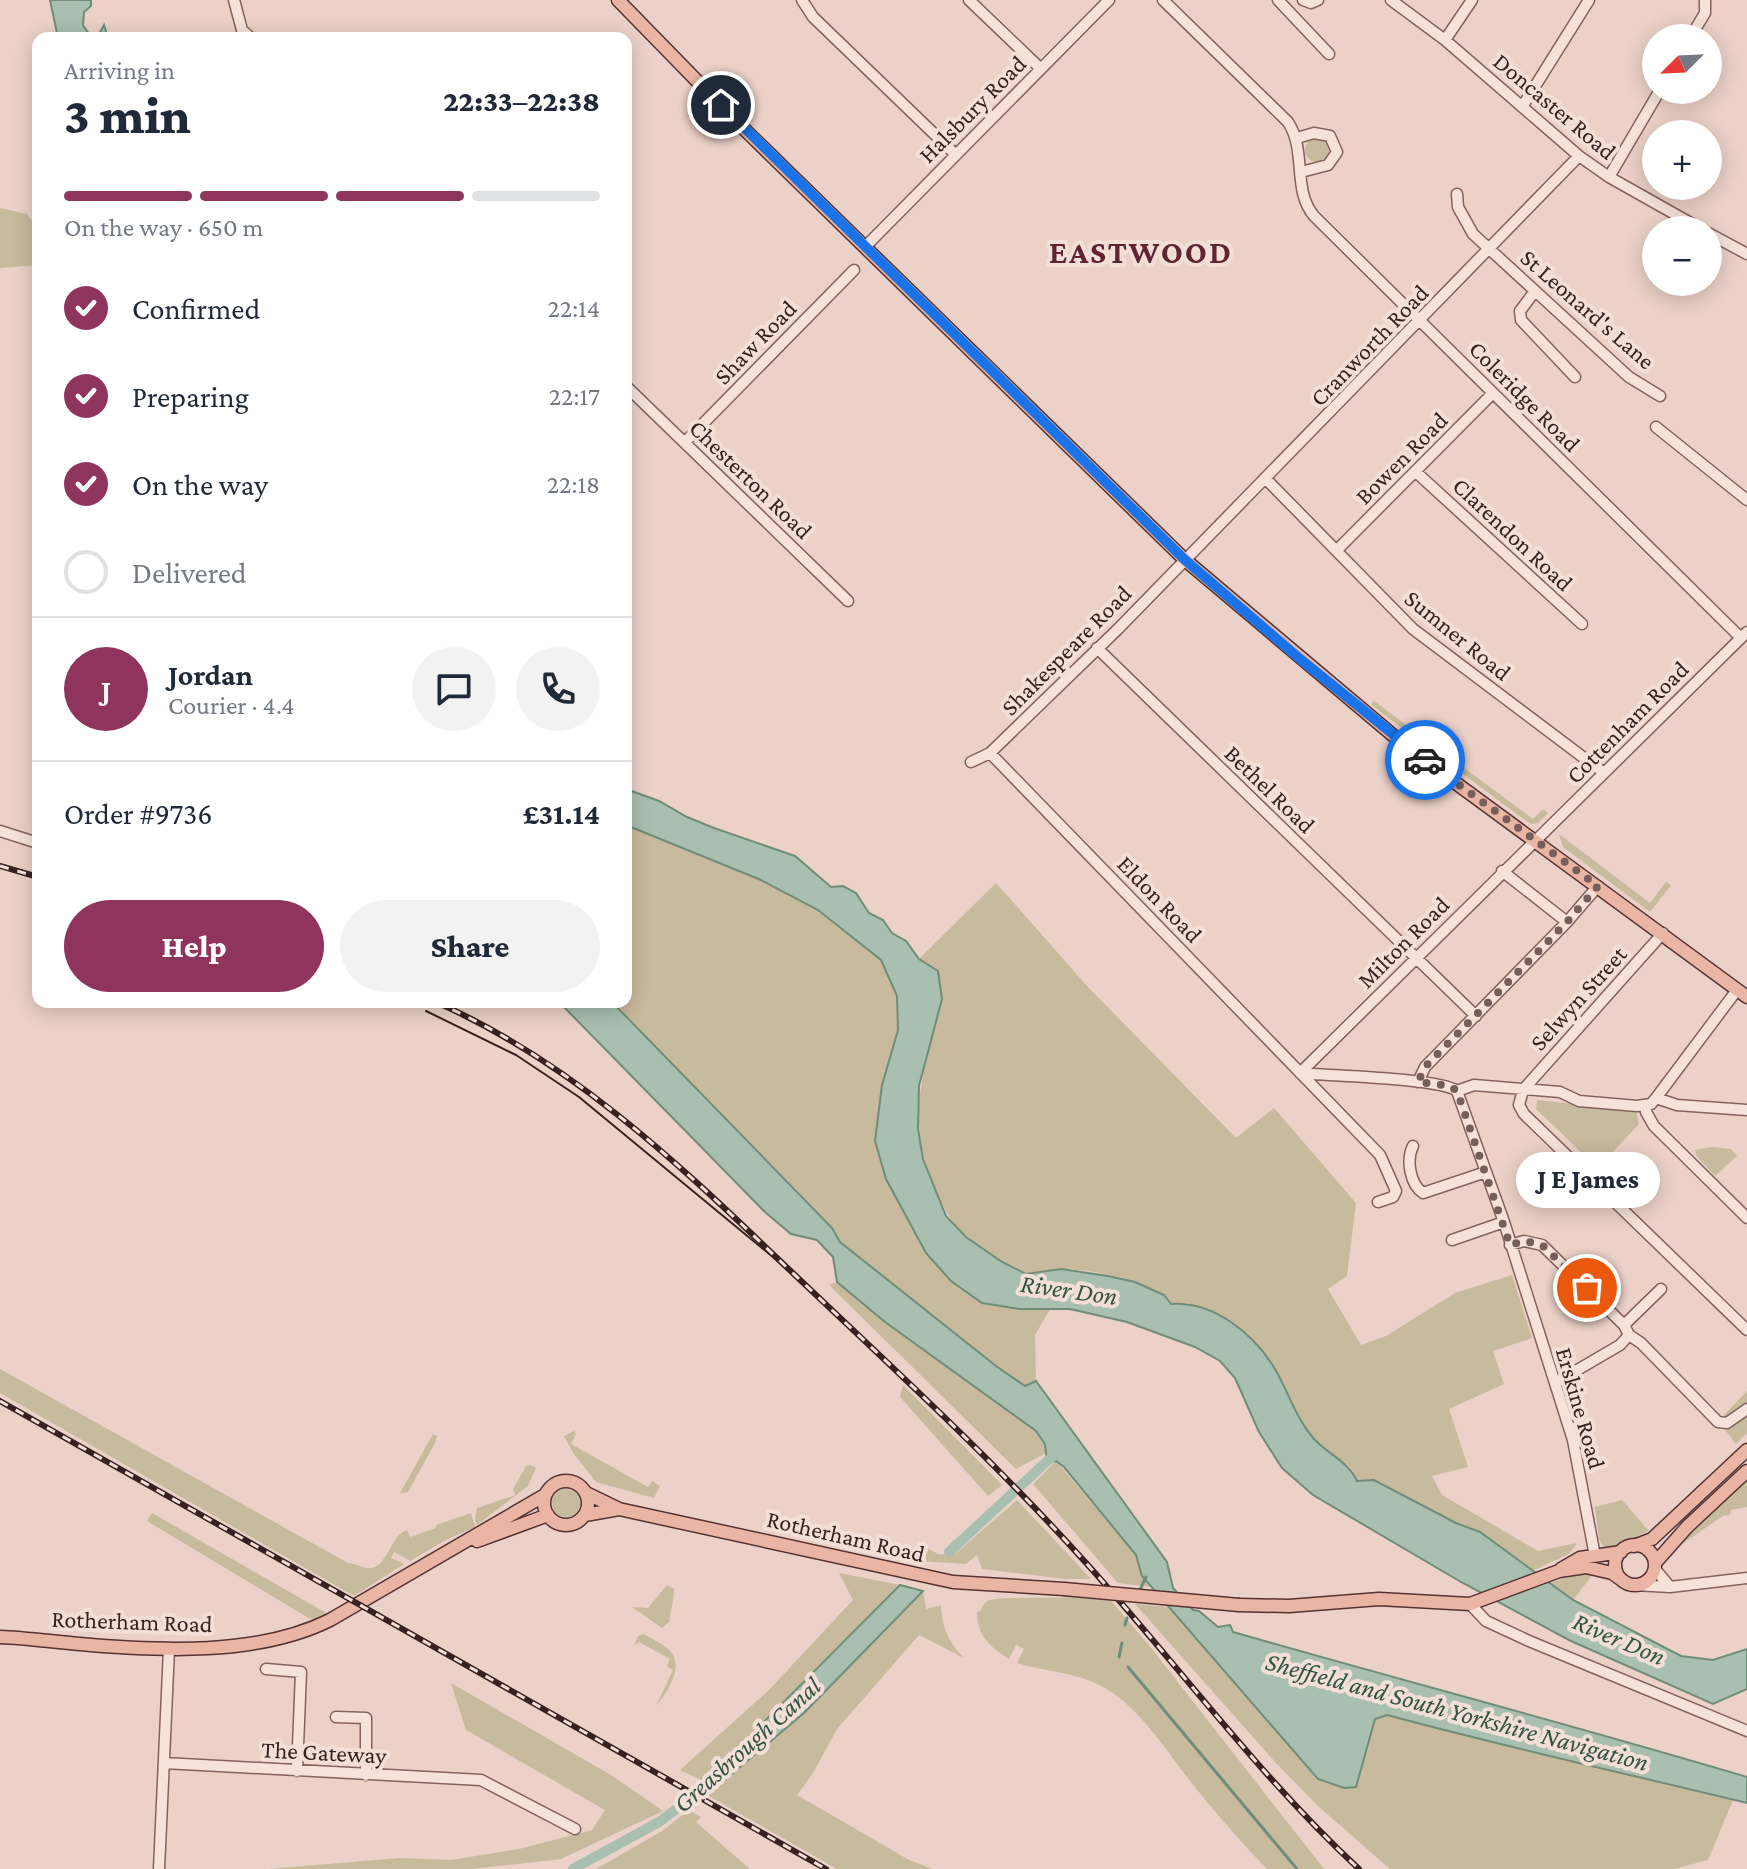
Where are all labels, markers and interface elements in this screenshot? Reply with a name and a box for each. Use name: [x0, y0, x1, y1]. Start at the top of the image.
north arrow: [1642, 24, 1722, 104]
map controls: [1642, 24, 1722, 296]
street label: Doncaster Road: [1488, 47, 1622, 165]
street label: Halsbury Road: [913, 50, 1031, 168]
text: Arriving in: [64, 56, 175, 85]
pin: [687, 71, 755, 139]
icon: home: [699, 83, 743, 127]
text: 22:33–22:38: [443, 84, 600, 117]
text: 3 min: [64, 86, 191, 144]
button: +: [1642, 120, 1722, 200]
text: On the way · 650 m: [64, 213, 264, 242]
button: −: [1642, 216, 1722, 296]
district label: EASTWOOD: [1049, 234, 1233, 270]
street label: St Leonard's Lane: [1515, 243, 1661, 375]
street label: Cranworth Road: [1304, 279, 1434, 411]
icon: check: [64, 286, 108, 330]
text: Confirmed: [132, 292, 260, 325]
text: 22:14: [547, 294, 600, 323]
street label: Shaw Road: [708, 294, 802, 389]
street label: Coleridge Road: [1464, 335, 1586, 457]
icon: check: [64, 374, 108, 418]
text: Preparing: [132, 380, 249, 413]
text: 22:17: [549, 382, 600, 411]
street label: Bowen Road: [1349, 406, 1453, 510]
street label: Chesterton Road: [684, 414, 818, 544]
icon: check: [64, 462, 108, 506]
text: On the way: [132, 468, 268, 501]
text: 22:18: [547, 470, 600, 499]
street label: Clarendon Road: [1448, 472, 1579, 597]
text: Delivered: [132, 556, 247, 589]
street label: Shakespeare Road: [995, 579, 1137, 721]
street label: Sumner Road: [1400, 584, 1517, 686]
button: chat: [412, 647, 496, 731]
button: phone: [516, 647, 600, 731]
street label: Cottenham Road: [1560, 655, 1694, 789]
text: Jordan: [168, 658, 253, 691]
text: J: [101, 673, 111, 706]
text: Courier · 4.4: [168, 691, 294, 720]
courier: [1385, 720, 1465, 800]
icon: car: [1403, 738, 1447, 782]
street label: Bethel Road: [1219, 740, 1321, 839]
text: Order #9736: [64, 797, 212, 830]
text: £31.14: [523, 797, 600, 830]
street label: Eldon Road: [1112, 850, 1208, 948]
street label: Milton Road: [1352, 890, 1455, 993]
button: Help: [64, 900, 324, 992]
button: Share: [340, 900, 600, 992]
street label: Selwyn Street: [1524, 940, 1632, 1056]
callout: J E James: [1515, 1152, 1659, 1208]
text: J E James: [1537, 1165, 1639, 1194]
pin: [1553, 1254, 1621, 1322]
icon: bag: [1565, 1266, 1609, 1310]
water label: River Don: [1019, 1269, 1119, 1311]
street label: Erskine Road: [1551, 1344, 1611, 1472]
street label: Rotherham Road: [764, 1505, 928, 1567]
street label: Rotherham Road: [51, 1605, 213, 1637]
water label: River Don: [1569, 1607, 1669, 1671]
water label: Sheffield and South Yorkshire Navigation: [1262, 1647, 1652, 1777]
water label: Greasbrough Canal: [668, 1671, 827, 1819]
street label: The Gateway: [261, 1735, 388, 1769]

